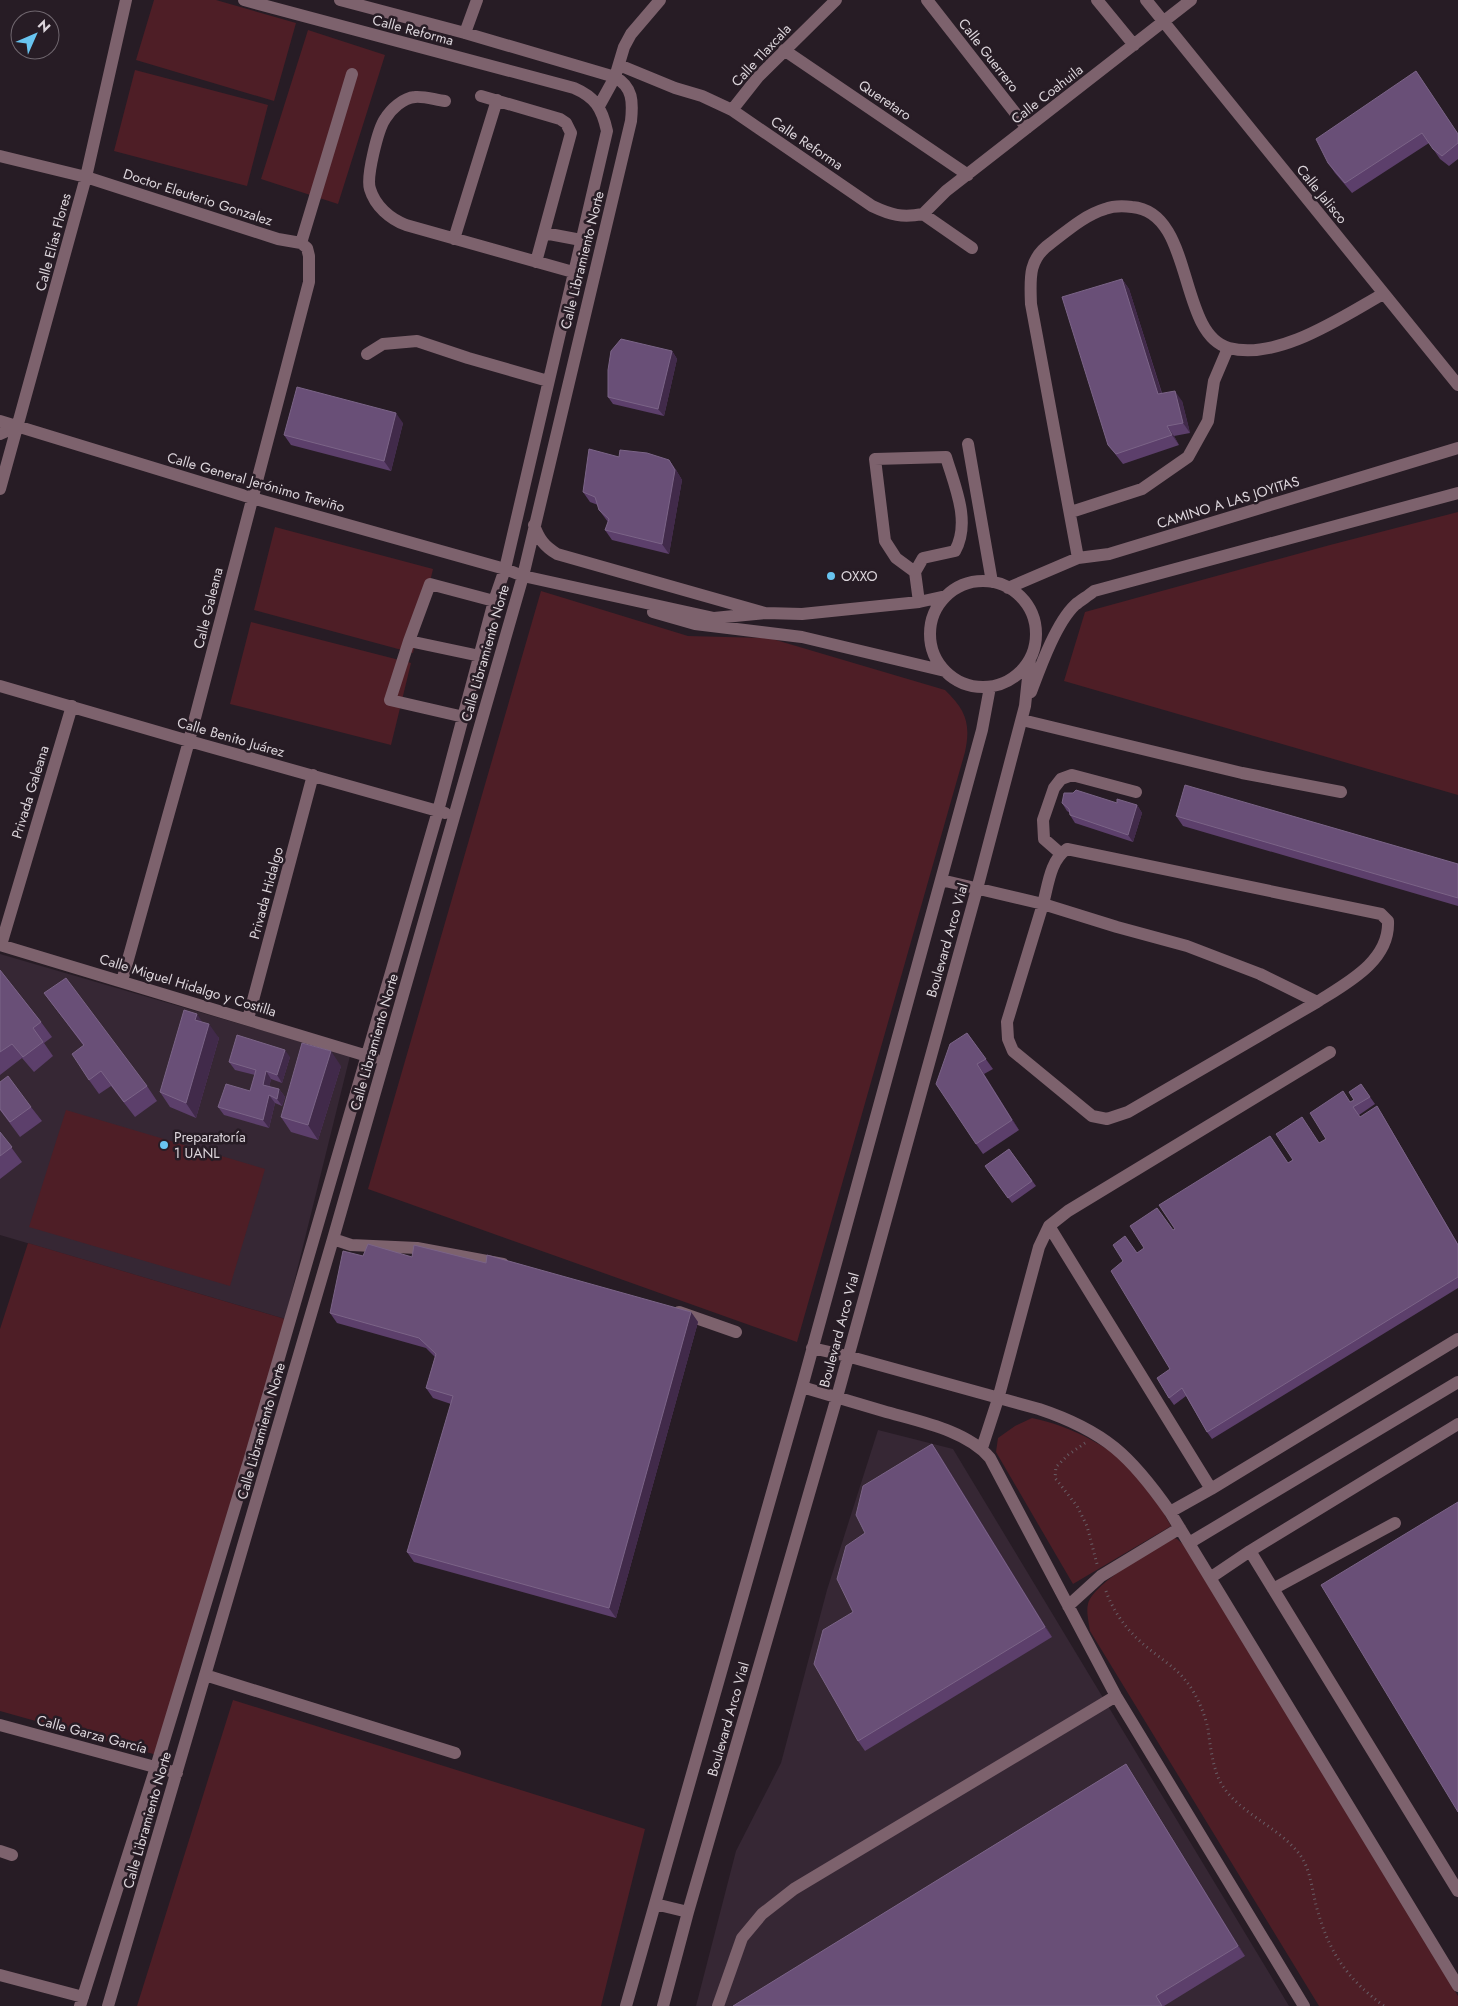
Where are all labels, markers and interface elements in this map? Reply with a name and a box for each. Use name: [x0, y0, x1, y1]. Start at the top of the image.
north arrow: [10, 10, 60, 60]
street label: Calle Reforma: [370, 10, 456, 50]
street label: Calle Guerrero: [954, 14, 1024, 96]
text: N: [33, 15, 55, 37]
street label: Calle Tlaxcala: [727, 19, 795, 91]
street label: Calle Coahuila: [1007, 60, 1087, 128]
street label: Queretaro: [855, 75, 916, 125]
street label: Calle Reforma: [767, 111, 847, 175]
street label: Calle Jalisco: [1292, 160, 1352, 228]
street label: Doctor Eleuterio Gonzalez: [121, 163, 276, 231]
street label: Calle Libramiento Norte: [555, 189, 609, 331]
street label: Calle Elías Flores: [30, 190, 76, 293]
street label: Calle General Jerónimo Treviño: [165, 447, 348, 517]
street label: CAMINO A LAS JOYITAS: [1154, 471, 1302, 533]
street label: Calle Galeana: [188, 565, 228, 651]
place label: OXXO: [841, 566, 878, 586]
marker: OXXO: [825, 570, 837, 582]
street label: Calle Libramiento Norte: [456, 582, 514, 724]
street label: Calle Benito Juárez: [175, 712, 288, 762]
street label: Privada Galeana: [6, 743, 54, 841]
street label: Privada Hidalgo: [244, 844, 288, 941]
street label: Boulevard Arco Vial: [921, 880, 973, 1000]
street label: Calle Miguel Hidalgo y Costilla: [97, 949, 279, 1021]
street label: Calle Libramiento Norte: [345, 971, 403, 1113]
place label: Preparatoría 1 UANL: [174, 1127, 246, 1163]
marker: Preparatoría 1 UANL: [158, 1139, 170, 1151]
street label: Boulevard Arco Vial: [814, 1270, 864, 1390]
street label: Calle Libramiento Norte: [232, 1360, 290, 1502]
street label: Boulevard Arco Vial: [702, 1659, 754, 1779]
street label: Calle Garza García: [35, 1710, 149, 1758]
street label: Calle Libramiento Norte: [118, 1749, 176, 1891]

